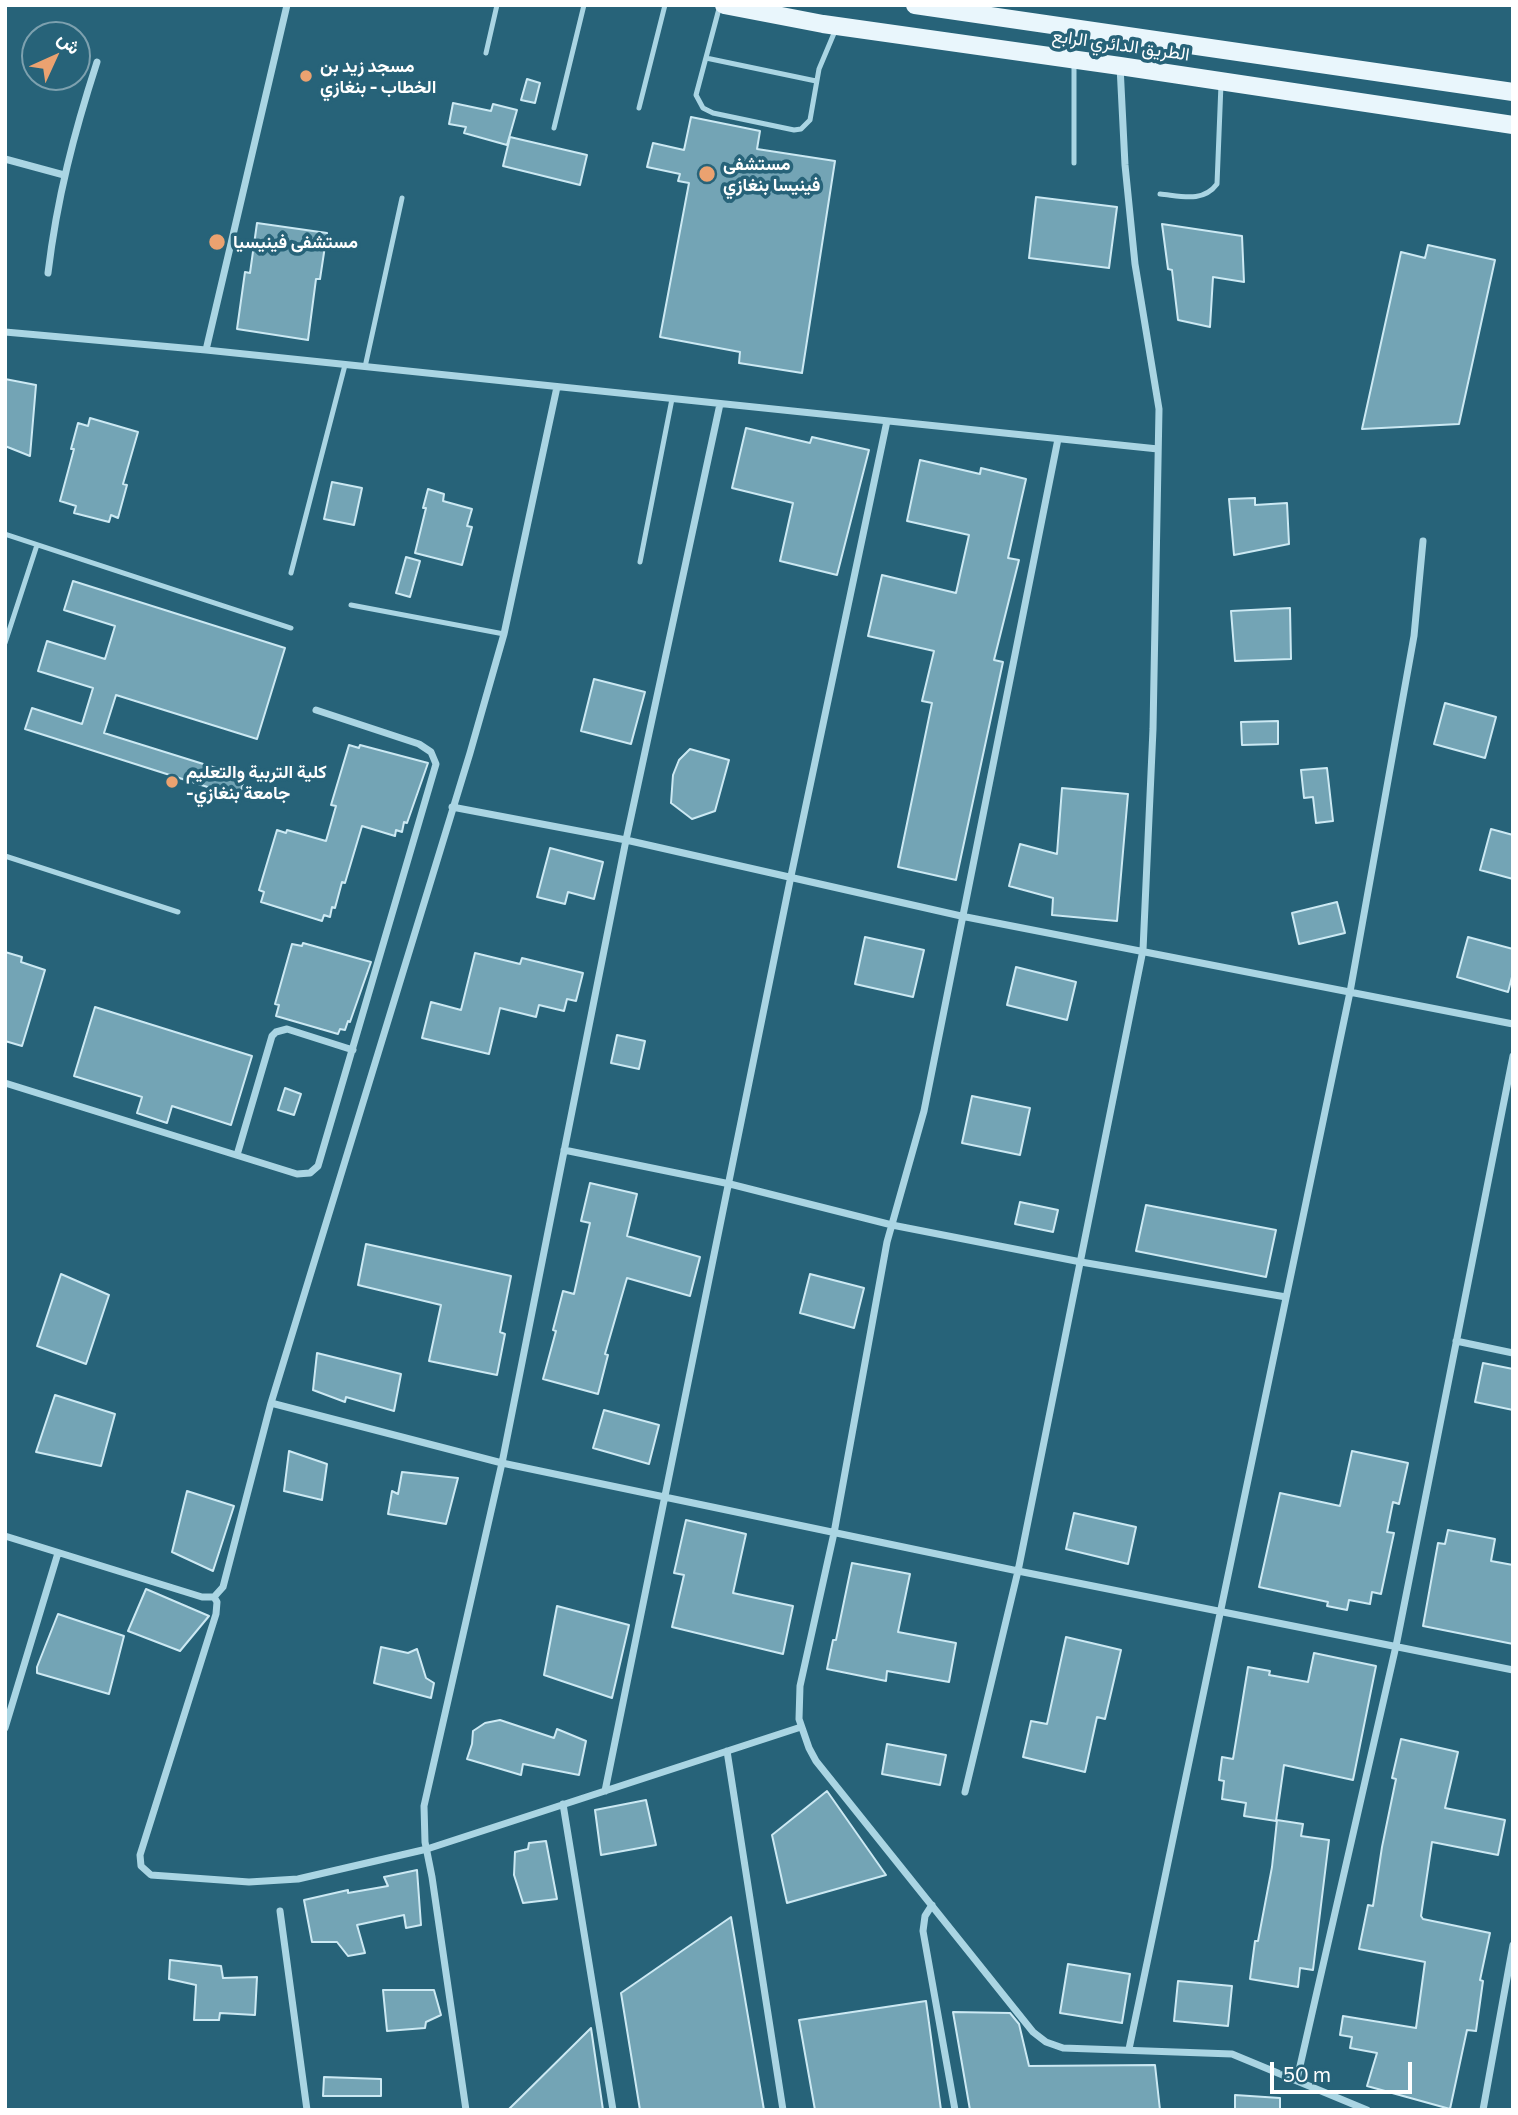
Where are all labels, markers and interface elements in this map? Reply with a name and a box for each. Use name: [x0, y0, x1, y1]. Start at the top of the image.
north arrow: [21, 21, 91, 91]
street label: الطريق الدائري الرابع: [1051, 25, 1191, 65]
text: ش: [54, 26, 86, 58]
place label: مسجد زيد بن الخطاب - بنغازي: [320, 55, 436, 98]
marker: مسجد زيد بن الخطاب - بنغازي: [298, 68, 314, 84]
place label: مستشفى فينيسا بنغازي: [723, 153, 820, 196]
marker: مستشفى فينيسا بنغازي: [697, 164, 717, 184]
place label: مستشفى فينيسيا: [233, 231, 358, 253]
marker: مستشفى فينيسيا: [207, 232, 227, 252]
place label: كلية التربية والتعليم -جامعة بنغازي: [186, 761, 327, 804]
marker: كلية التربية والتعليم -جامعة بنغازي: [164, 774, 180, 790]
scale bar: [1273, 2048, 1415, 2092]
text: 50 m: [1283, 2061, 1331, 2086]

